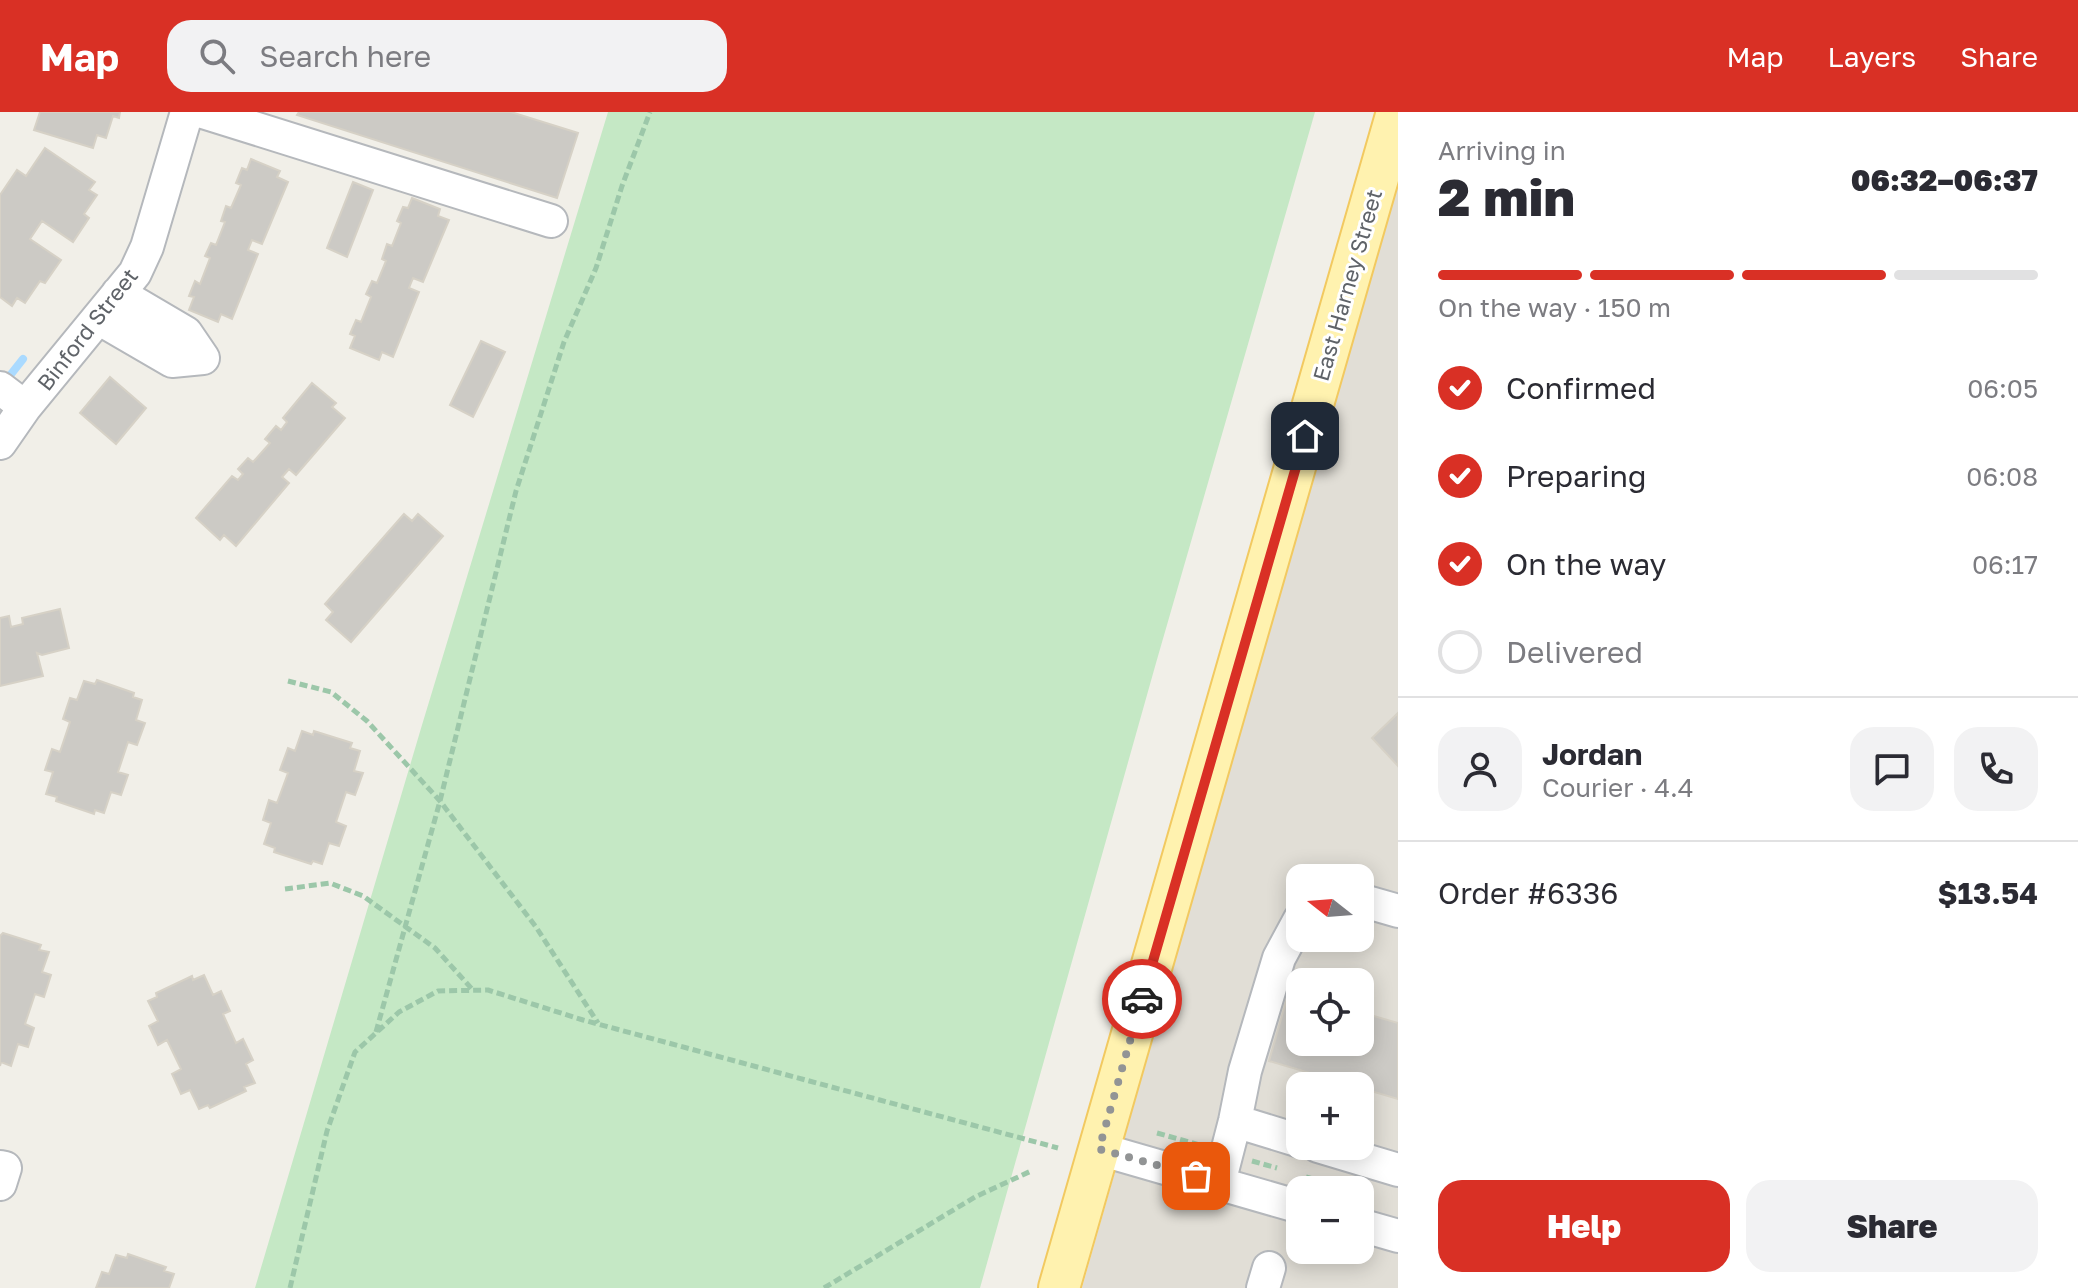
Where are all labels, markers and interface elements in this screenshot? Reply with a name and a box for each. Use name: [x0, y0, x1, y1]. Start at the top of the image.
search box: [167, 20, 727, 92]
text: Map: [40, 34, 119, 79]
icon: search: [195, 34, 239, 78]
text: Search here: [259, 38, 431, 74]
text: Map: [1726, 40, 1784, 73]
text: Layers: [1828, 40, 1916, 73]
text: Share: [1960, 40, 2038, 73]
text: Arriving in: [1438, 135, 1566, 166]
text: 06:32–06:37: [1851, 162, 2038, 198]
text: 2 min: [1438, 165, 1575, 227]
street label: East Harney Street: [1307, 186, 1387, 384]
street label: Binford Street: [31, 262, 143, 396]
text: On the way · 150 m: [1438, 292, 1671, 323]
icon: check: [1438, 366, 1482, 410]
text: Confirmed: [1506, 370, 1656, 406]
text: 06:05: [1967, 373, 2038, 404]
pin: [1271, 402, 1339, 470]
icon: home: [1283, 414, 1327, 458]
icon: check: [1438, 454, 1482, 498]
text: Preparing: [1506, 458, 1647, 494]
text: 06:08: [1966, 461, 2038, 492]
icon: check: [1438, 542, 1482, 586]
text: On the way: [1506, 546, 1666, 582]
text: 06:17: [1972, 549, 2038, 580]
text: Delivered: [1506, 634, 1643, 670]
button: person: [1438, 727, 1522, 811]
button: chat: [1850, 727, 1934, 811]
button: phone: [1954, 727, 2038, 811]
text: Jordan: [1542, 736, 1642, 772]
text: Courier · 4.4: [1542, 772, 1694, 803]
north arrow: [1286, 864, 1374, 952]
map controls: [1286, 864, 1374, 1264]
text: Order #6336: [1438, 875, 1618, 911]
text: $13.54: [1938, 875, 2038, 911]
courier: [1102, 959, 1182, 1039]
button: locate: [1286, 968, 1374, 1056]
icon: car: [1120, 977, 1164, 1021]
button: +: [1286, 1072, 1374, 1160]
pin: [1162, 1142, 1230, 1210]
icon: bag: [1174, 1154, 1218, 1198]
button: −: [1286, 1176, 1374, 1264]
button: Help: [1438, 1180, 1730, 1272]
button: Share: [1746, 1180, 2038, 1272]

